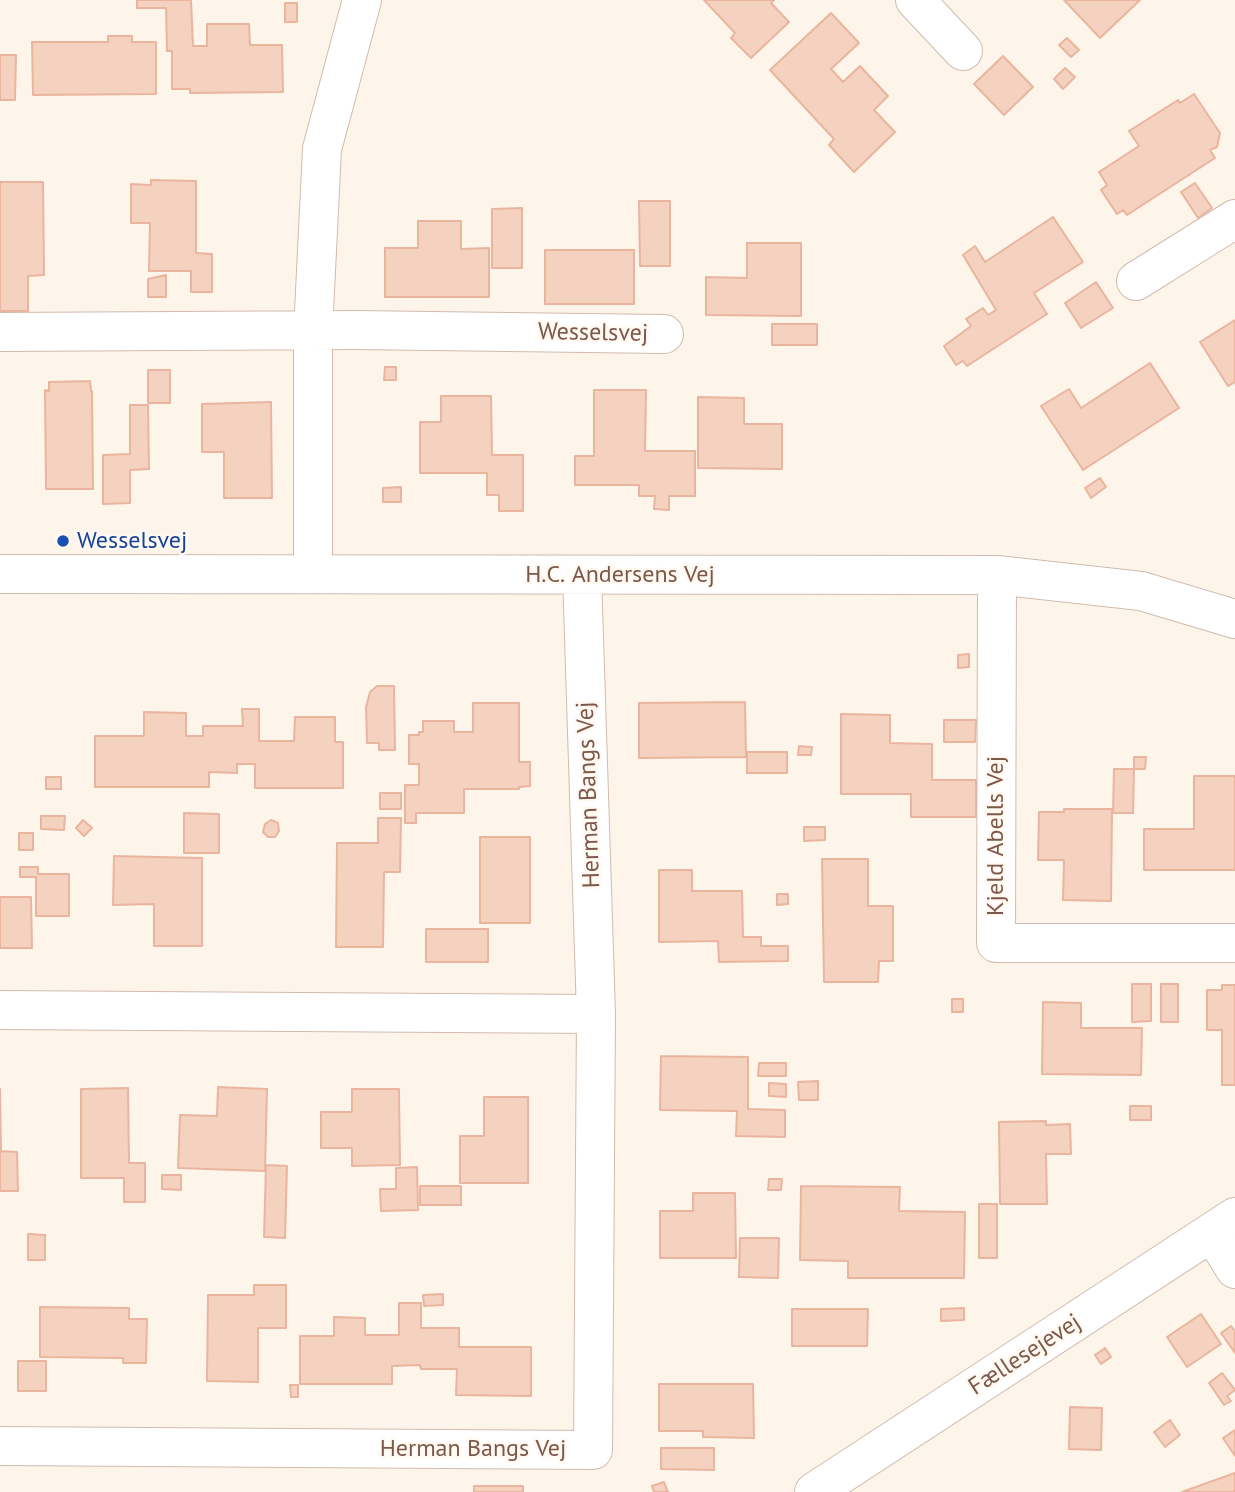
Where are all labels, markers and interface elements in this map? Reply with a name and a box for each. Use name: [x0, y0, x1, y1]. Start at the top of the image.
street label: Wesselsvej: [538, 318, 648, 348]
place label: Wesselsvej: [77, 527, 187, 555]
marker: Wesselsvej: [55, 533, 71, 549]
street label: H.C. Andersens Vej: [525, 561, 715, 589]
street label: Herman Bangs Vej: [571, 701, 607, 889]
street label: Kjeld Abells Vej: [982, 756, 1010, 916]
street label: Fællesejevej: [963, 1308, 1087, 1402]
street label: Herman Bangs Vej: [380, 1435, 566, 1463]

